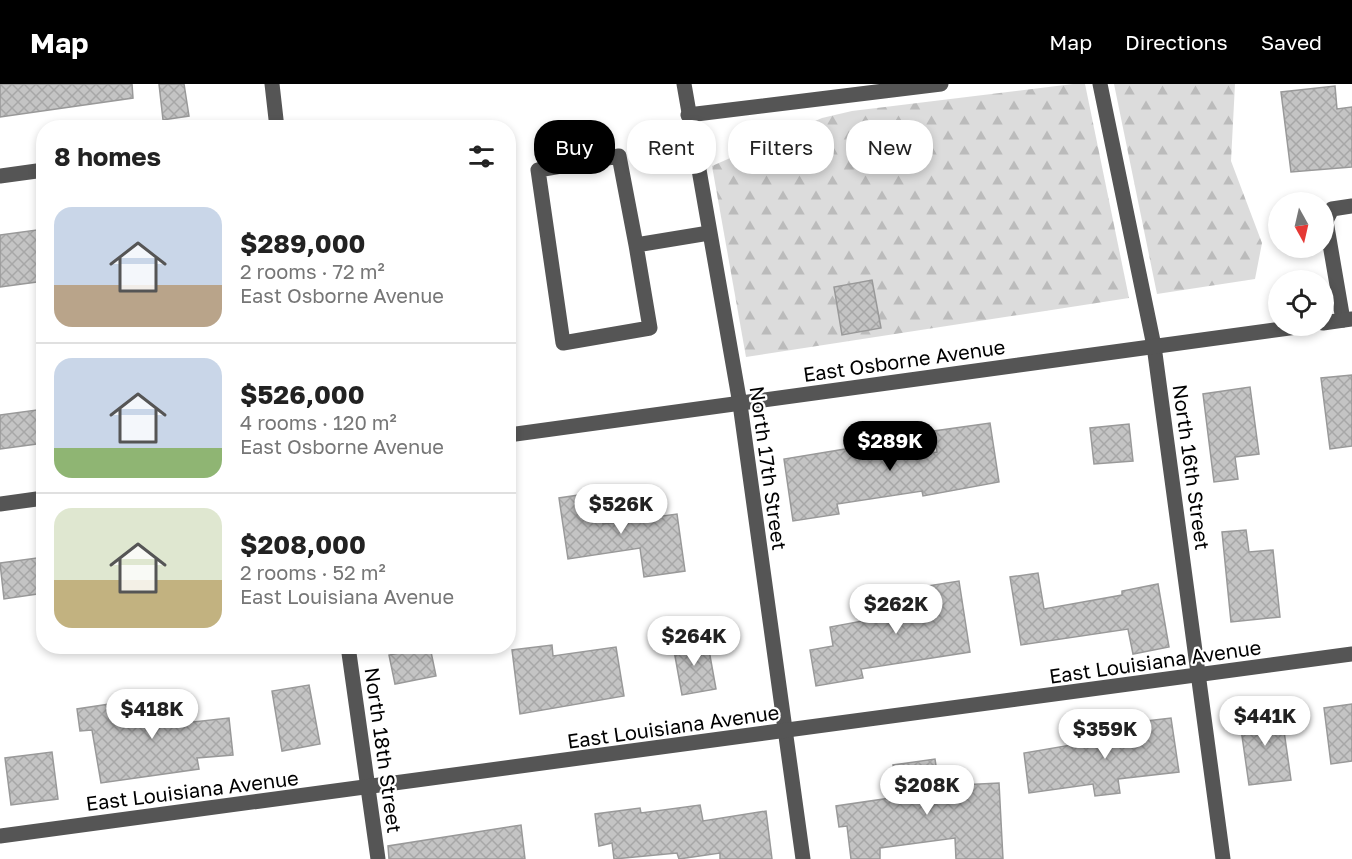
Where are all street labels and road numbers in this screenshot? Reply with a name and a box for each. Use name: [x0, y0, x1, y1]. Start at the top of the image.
street label: East Osborne Avenue: [801, 334, 1007, 386]
street label: North 16th Street: [1168, 383, 1216, 551]
street label: North 17th Street: [746, 384, 792, 552]
street label: East Louisiana Avenue: [1047, 634, 1263, 688]
street label: North 18th Street: [360, 666, 408, 834]
street label: East Louisiana Avenue: [565, 699, 781, 753]
street label: East Louisiana Avenue: [84, 765, 300, 815]

